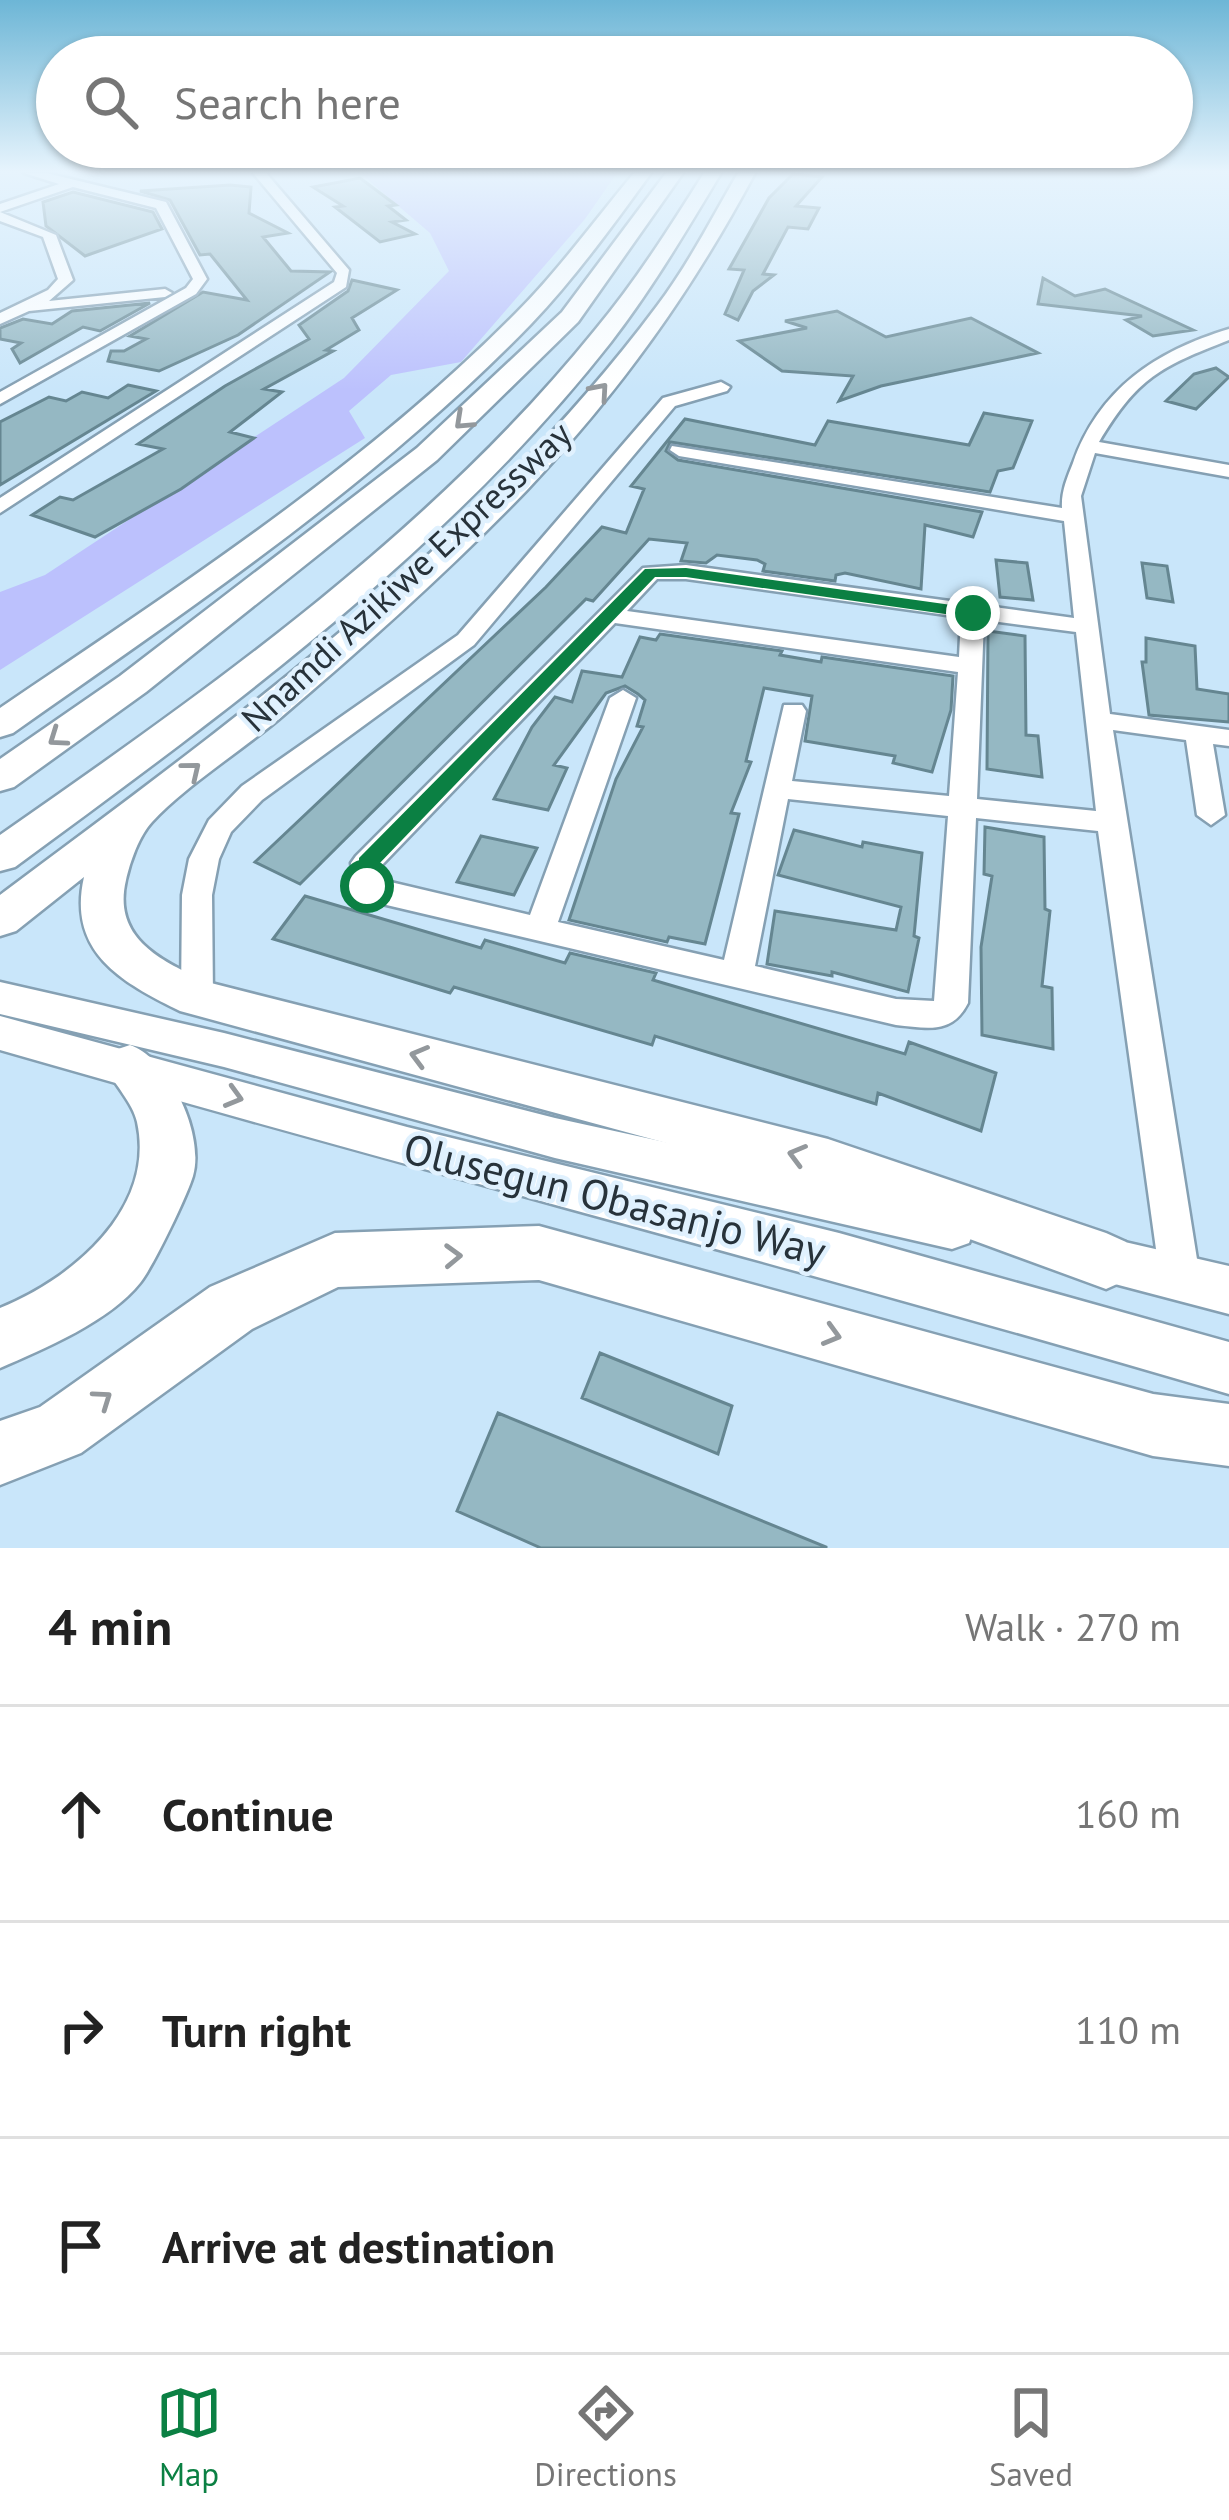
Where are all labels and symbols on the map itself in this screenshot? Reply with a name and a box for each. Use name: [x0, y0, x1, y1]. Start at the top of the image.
one-way arrow: [586, 383, 608, 405]
one-way arrow: [456, 407, 477, 428]
street label: Nnamdi Azikiwe Expressway: [231, 410, 581, 741]
route end: [946, 586, 1000, 640]
one-way arrow: [48, 724, 70, 746]
one-way arrow: [178, 763, 200, 784]
route start: [340, 859, 394, 913]
one-way arrow: [410, 1045, 430, 1070]
one-way arrow: [224, 1082, 244, 1107]
street label: Olusegun Obasanjo Way: [398, 1120, 832, 1278]
one-way arrow: [787, 1144, 807, 1169]
one-way arrow: [444, 1243, 463, 1269]
one-way arrow: [820, 1321, 841, 1346]
one-way arrow: [90, 1392, 111, 1414]

